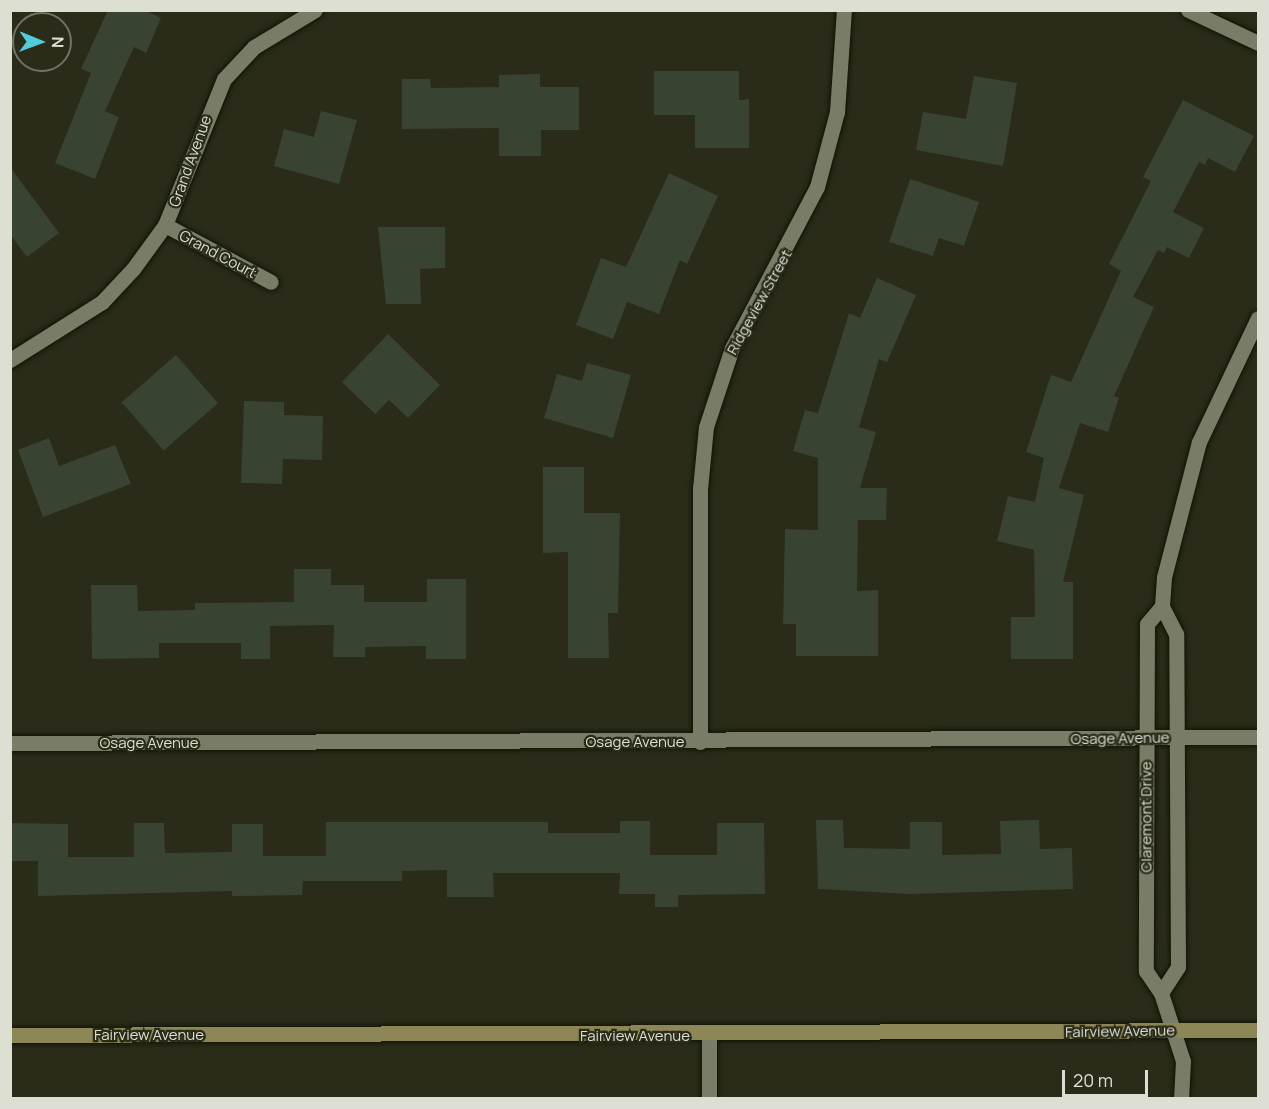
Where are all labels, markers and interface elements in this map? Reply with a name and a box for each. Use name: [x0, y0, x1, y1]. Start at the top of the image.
north arrow: [12, 12, 72, 72]
text: N: [47, 36, 69, 48]
street label: Grand Avenue: [165, 113, 215, 209]
street label: Grand Court: [176, 226, 260, 282]
street label: Ridgeview Street: [723, 246, 795, 358]
street label: Osage Avenue: [1070, 728, 1170, 748]
street label: Osage Avenue: [585, 733, 685, 751]
street label: Osage Avenue: [99, 734, 199, 752]
street label: Claremont Drive: [1137, 762, 1155, 872]
street label: Fairview Avenue: [1065, 1021, 1175, 1041]
street label: Fairview Avenue: [94, 1026, 204, 1044]
street label: Fairview Avenue: [580, 1027, 690, 1045]
scale bar: [1065, 1058, 1150, 1096]
text: 20 m: [1073, 1068, 1113, 1092]

